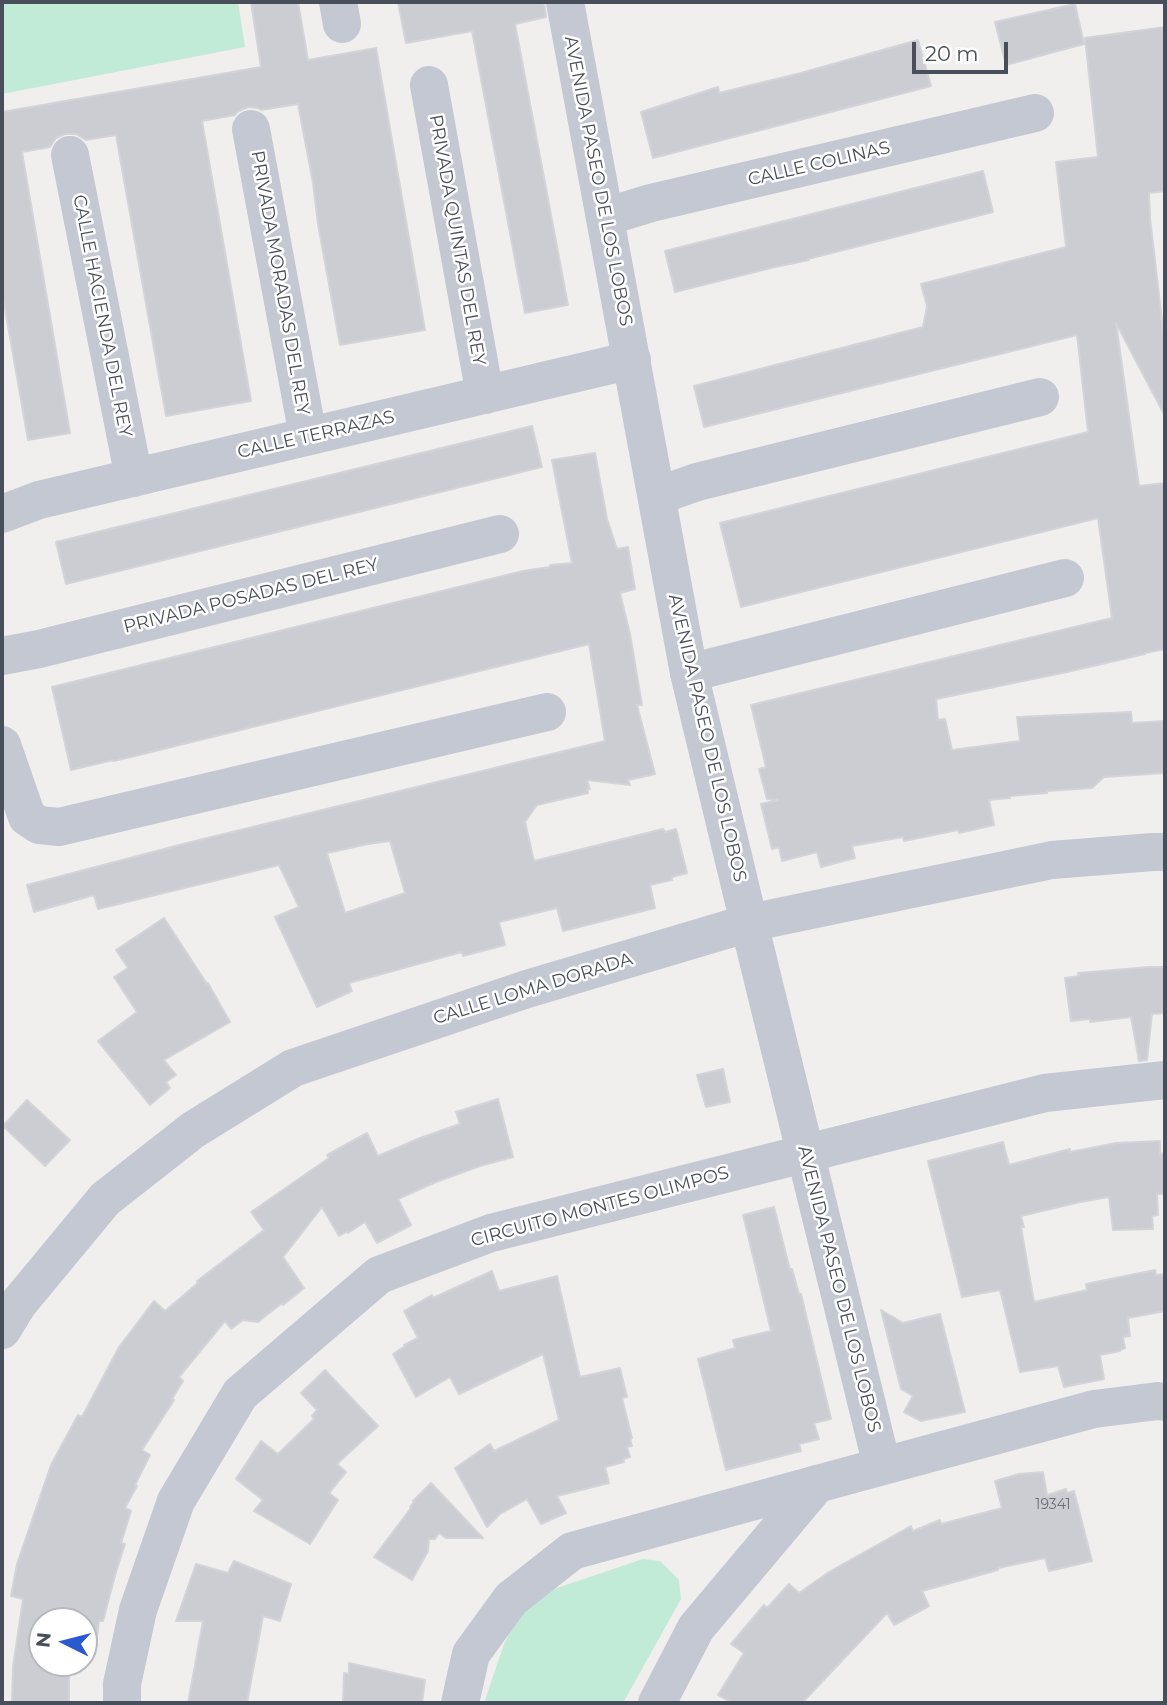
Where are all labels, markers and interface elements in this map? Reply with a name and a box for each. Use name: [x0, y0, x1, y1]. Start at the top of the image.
scale bar: [915, 28, 1011, 72]
street label: AVENIDA PASEO DE LOS LOBOS: [559, 34, 637, 328]
text: 20 m: [925, 41, 979, 66]
street label: PRIVADA QUINTAS DEL REY: [424, 113, 490, 367]
street label: CALLE COLINAS: [746, 137, 892, 191]
street label: PRIVADA MORADAS DEL REY: [246, 149, 314, 417]
street label: CALLE HACIENDA DEL REY: [68, 193, 136, 439]
street label: CALLE TERRAZAS: [235, 406, 397, 464]
street label: PRIVADA POSADAS DEL REY: [121, 554, 381, 638]
street label: AVENIDA PASEO DE LOS LOBOS: [663, 592, 751, 884]
street label: CALLE LOMA DORADA: [431, 948, 635, 1030]
street label: AVENIDA PASEO DE LOS LOBOS: [793, 1143, 885, 1435]
street label: CIRCUITO MONTES OLIMPOS: [469, 1162, 731, 1252]
house number: 19341: [1035, 1497, 1071, 1513]
north arrow: [28, 1607, 98, 1677]
text: N: [31, 1631, 56, 1649]

